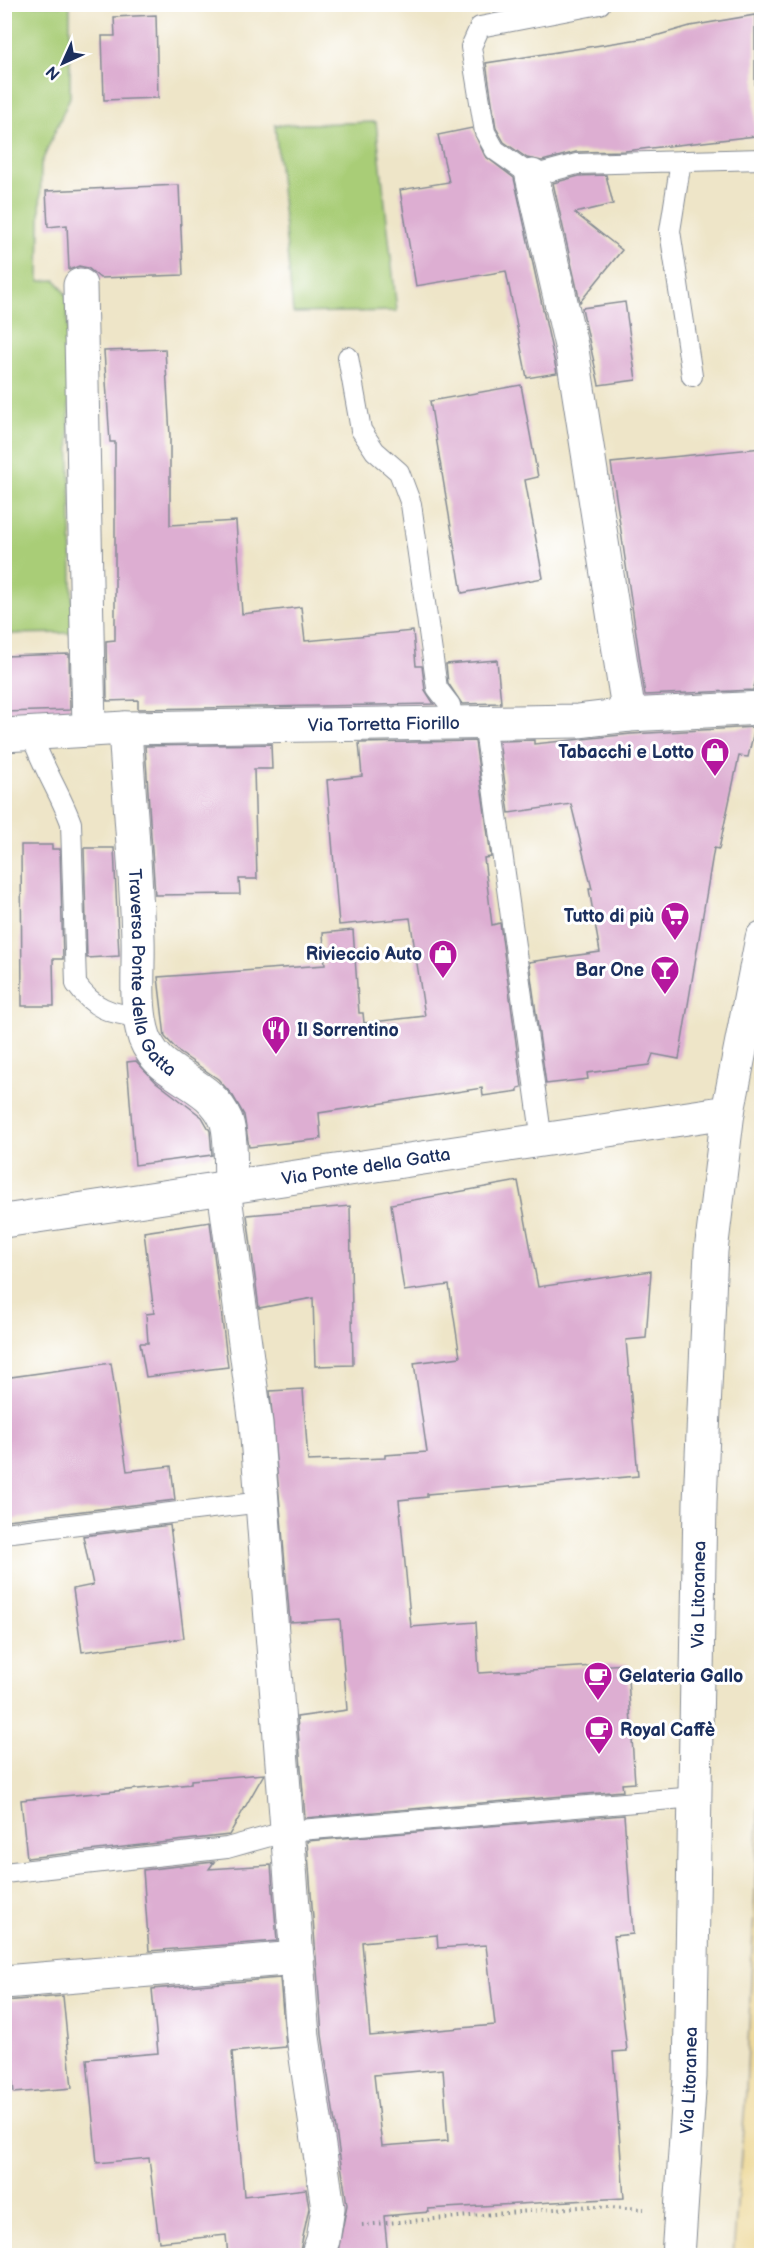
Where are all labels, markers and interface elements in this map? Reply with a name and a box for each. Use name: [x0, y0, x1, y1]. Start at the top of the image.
north arrow: [33, 33, 93, 93]
text: N: [42, 62, 64, 84]
street label: Via Torretta Fiorillo: [308, 712, 460, 736]
shop icon: Tabacchi e Lotto: [699, 736, 731, 778]
place label: Tabacchi e Lotto: [558, 742, 694, 763]
street label: Traversa Ponte della Gatta: [124, 868, 180, 1081]
supermarket icon: Tutto di più: [659, 900, 691, 942]
place label: Tutto di più: [564, 906, 654, 927]
shop icon: Rivieccio Auto: [427, 938, 459, 980]
place label: Rivieccio Auto: [306, 944, 422, 965]
bar icon: Bar One: [649, 954, 681, 996]
place label: Bar One: [575, 960, 644, 981]
restaurant icon: Il Sorrentino: [260, 1014, 292, 1056]
place label: Il Sorrentino: [297, 1020, 399, 1041]
street label: Via Ponte della Gatta: [280, 1143, 452, 1190]
street label: Via Litoranea: [687, 1540, 710, 1648]
cafe icon: Gelateria Gallo: [582, 1660, 614, 1702]
place label: Gelateria Gallo: [619, 1666, 743, 1687]
cafe icon: Royal Caffè: [583, 1714, 615, 1756]
place label: Royal Caffè: [620, 1720, 716, 1741]
street label: Via Litoranea: [676, 2026, 701, 2135]

